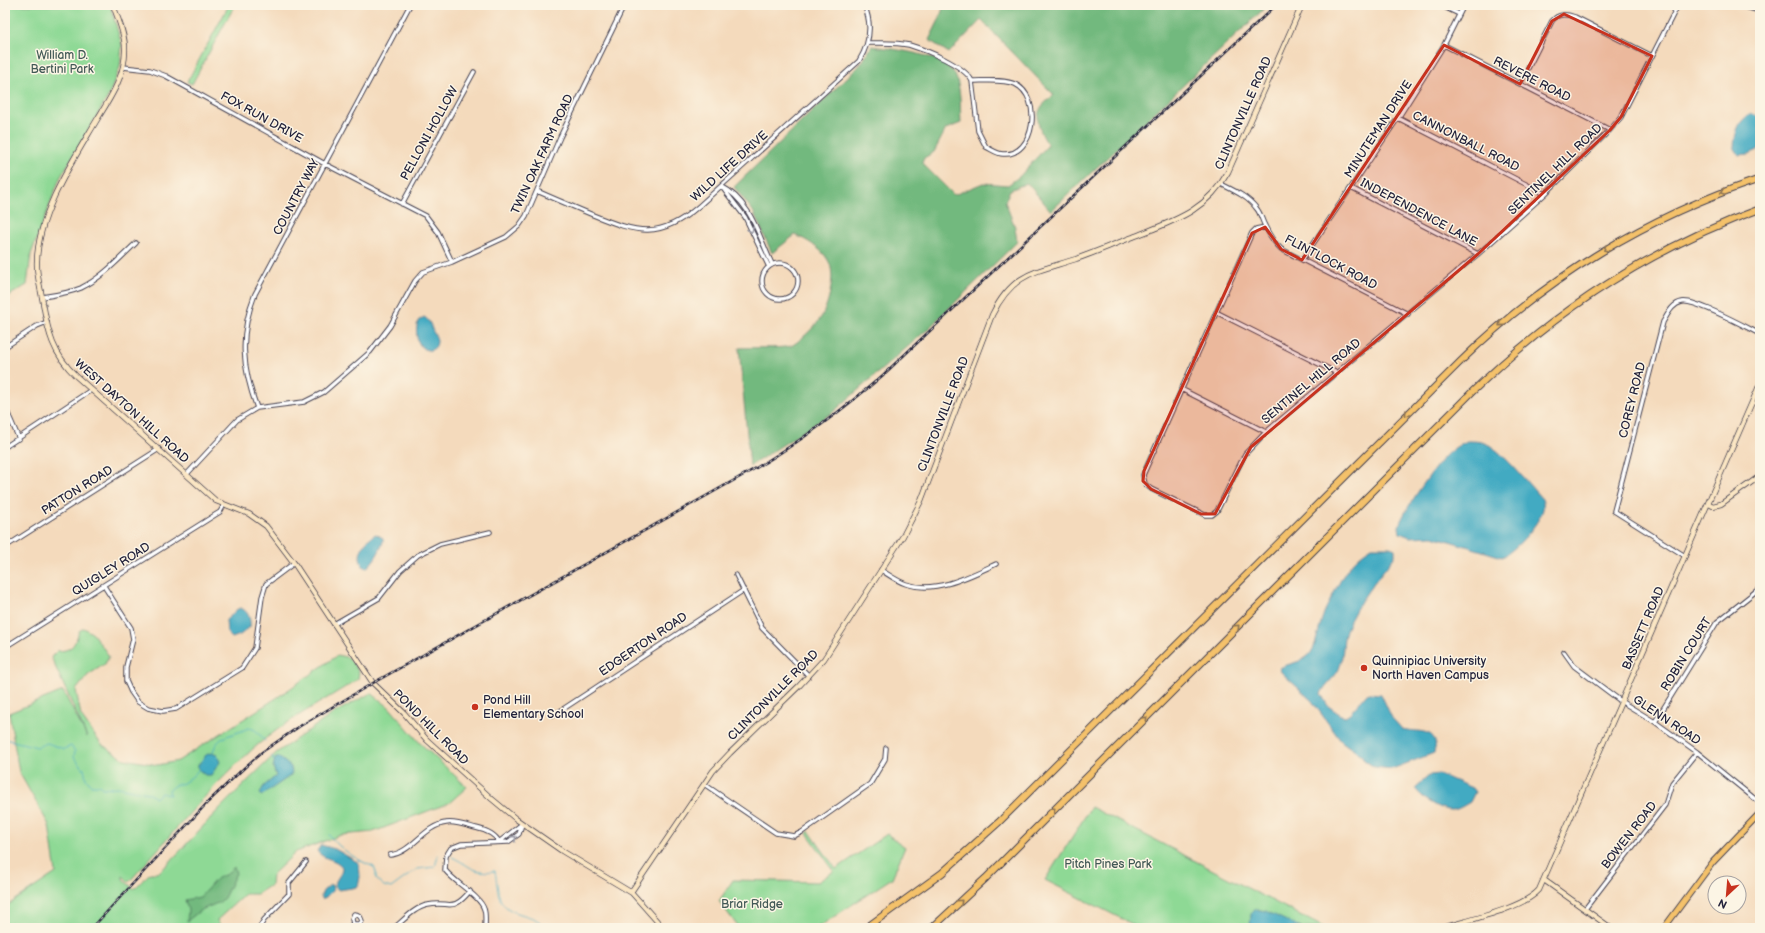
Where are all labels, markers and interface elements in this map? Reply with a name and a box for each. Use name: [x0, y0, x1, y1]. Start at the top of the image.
park label: William D. Bertini Park: [30, 48, 94, 77]
street label: CLINTONVILLE ROAD: [1212, 54, 1275, 172]
street label: REVERE ROAD: [1491, 54, 1573, 106]
street label: MINUTEMAN DRIVE: [1341, 78, 1416, 181]
street label: PELLONI HOLLOW: [397, 84, 462, 183]
street label: FOX RUN DRIVE: [218, 89, 306, 146]
street label: TWIN OAK FARM ROAD: [508, 92, 577, 217]
street label: CANNONBALL ROAD: [1410, 108, 1522, 175]
street label: SENTINEL HILL ROAD: [1505, 120, 1606, 218]
street label: WILD LIFE DRIVE: [688, 128, 771, 205]
street label: COUNTRY WAY: [270, 156, 323, 238]
street label: INDEPENDENCE LANE: [1358, 175, 1480, 250]
one-way arrow: [1720, 188, 1727, 196]
one-way arrow: [746, 225, 754, 233]
street label: FLINTLOCK ROAD: [1282, 232, 1380, 293]
one-way arrow: [1603, 244, 1610, 251]
one-way arrow: [1498, 320, 1505, 327]
street label: SENTINEL HILL ROAD: [1259, 335, 1364, 427]
street label: CLINTONVILLE ROAD: [915, 354, 972, 474]
street label: WEST DAYTON HILL ROAD: [71, 356, 192, 467]
street label: COREY ROAD: [1616, 360, 1649, 440]
one-way arrow: [1404, 410, 1412, 417]
street label: PATTON ROAD: [39, 462, 116, 518]
street label: QUIGLEY ROAD: [69, 539, 153, 599]
street label: BASSETT ROAD: [1619, 584, 1668, 672]
street label: EDGERTON ROAD: [596, 609, 690, 679]
street label: ROBIN COURT: [1658, 614, 1715, 694]
one-way arrow: [1232, 624, 1240, 632]
street label: CLINTONVILLE ROAD: [725, 647, 822, 744]
place label: Quinnipiac University North Haven Campus: [1372, 654, 1489, 683]
marker: Quinnipiac University North Haven Campus: [1359, 663, 1369, 673]
street label: POND HILL ROAD: [390, 686, 472, 768]
street label: GLENN ROAD: [1630, 692, 1704, 749]
place label: Pond Hill Elementary School: [483, 693, 584, 722]
marker: Pond Hill Elementary School: [470, 702, 480, 712]
one-way arrow: [1140, 716, 1148, 723]
street label: BOWEN ROAD: [1598, 798, 1661, 872]
one-way arrow: [1048, 807, 1056, 815]
one-way arrow: [509, 835, 517, 842]
park label: Pitch Pines Park: [1064, 857, 1152, 872]
north arrow: [1707, 875, 1747, 915]
text: N: [1716, 896, 1729, 911]
park label: Briar Ridge: [721, 897, 783, 912]
one-way arrow: [956, 900, 963, 907]

